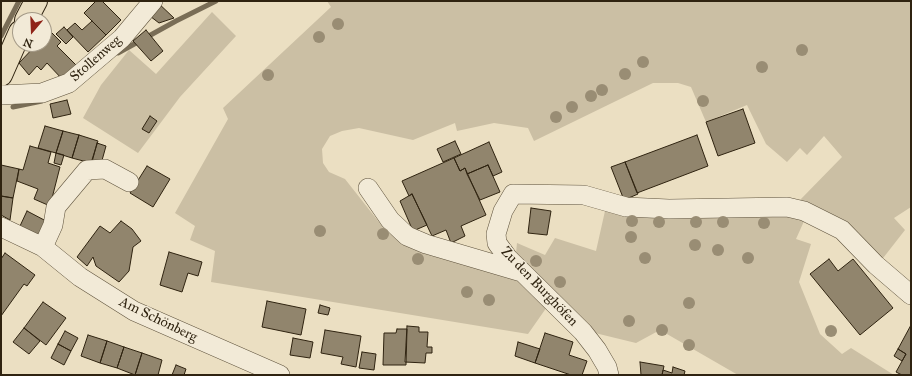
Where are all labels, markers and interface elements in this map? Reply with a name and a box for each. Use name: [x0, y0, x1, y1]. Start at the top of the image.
north arrow: [12, 12, 52, 52]
street label: Stollenweg: [67, 32, 125, 86]
text: N: [22, 35, 35, 51]
street label: Zu den Burghöfen: [497, 244, 581, 330]
street label: Am Schönberg: [116, 294, 200, 346]

